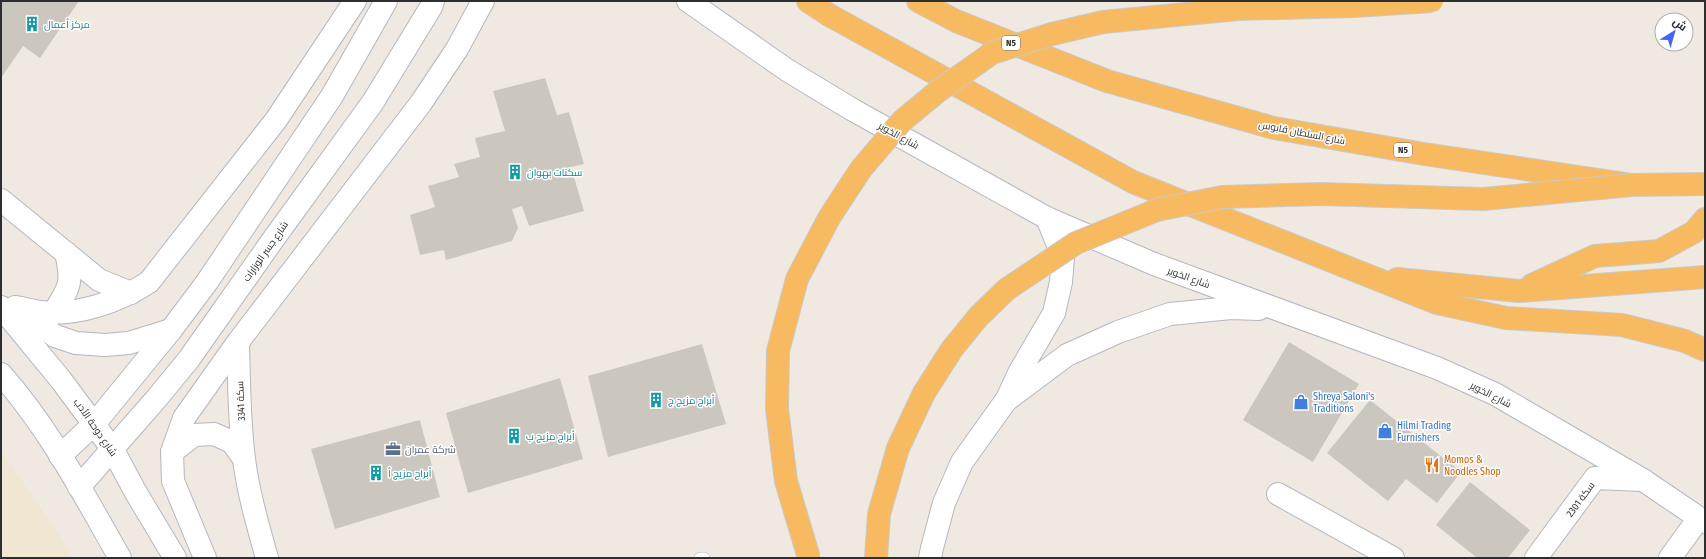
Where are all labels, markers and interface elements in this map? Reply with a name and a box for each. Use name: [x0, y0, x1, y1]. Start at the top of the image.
north arrow: [1654, 12, 1694, 52]
building icon: مركز أعمال: [23, 15, 41, 33]
text: ش: [1670, 15, 1689, 34]
place label: مركز أعمال: [44, 18, 90, 31]
road number: N5: [1002, 36, 1020, 50]
street label: شارع الخوير: [875, 119, 921, 152]
street label: شارع السلطان قابوس: [1258, 119, 1346, 147]
road number: N5: [1394, 143, 1412, 157]
building icon: سكنات بهوان: [506, 163, 524, 181]
place label: سكنات بهوان: [527, 167, 582, 179]
street label: شارع جسر الوزارات: [241, 219, 291, 284]
street label: شارع الخوير: [1165, 264, 1212, 291]
street label: شارع الخوير: [1467, 379, 1513, 410]
street label: سكة 3341: [234, 381, 248, 421]
building icon: أبراج مزيج ج: [647, 391, 665, 409]
place label: Shreya Saloni's Traditions: [1313, 391, 1375, 415]
shop icon: Shreya Saloni's Traditions: [1292, 393, 1310, 411]
place label: أبراج مزيج ج: [668, 394, 715, 407]
street label: شارع دوحة الأدب: [71, 396, 119, 459]
place label: Hilmi Trading Furnishers: [1397, 420, 1451, 444]
shop icon: Hilmi Trading Furnishers: [1376, 422, 1394, 440]
building icon: أبراج مزيج ب: [505, 427, 523, 445]
place label: أبراج مزيج ب: [526, 430, 575, 443]
office icon: شركة عمران: [384, 440, 402, 458]
place label: شركة عمران: [405, 444, 456, 456]
place label: Momos & Noodles Shop: [1444, 454, 1501, 478]
restaurant icon: Momos & Noodles Shop: [1423, 456, 1441, 474]
building icon: أبراج مزيج أ: [367, 464, 385, 482]
place label: أبراج مزيج أ: [388, 467, 432, 480]
street label: سكة 2301: [1564, 480, 1598, 520]

